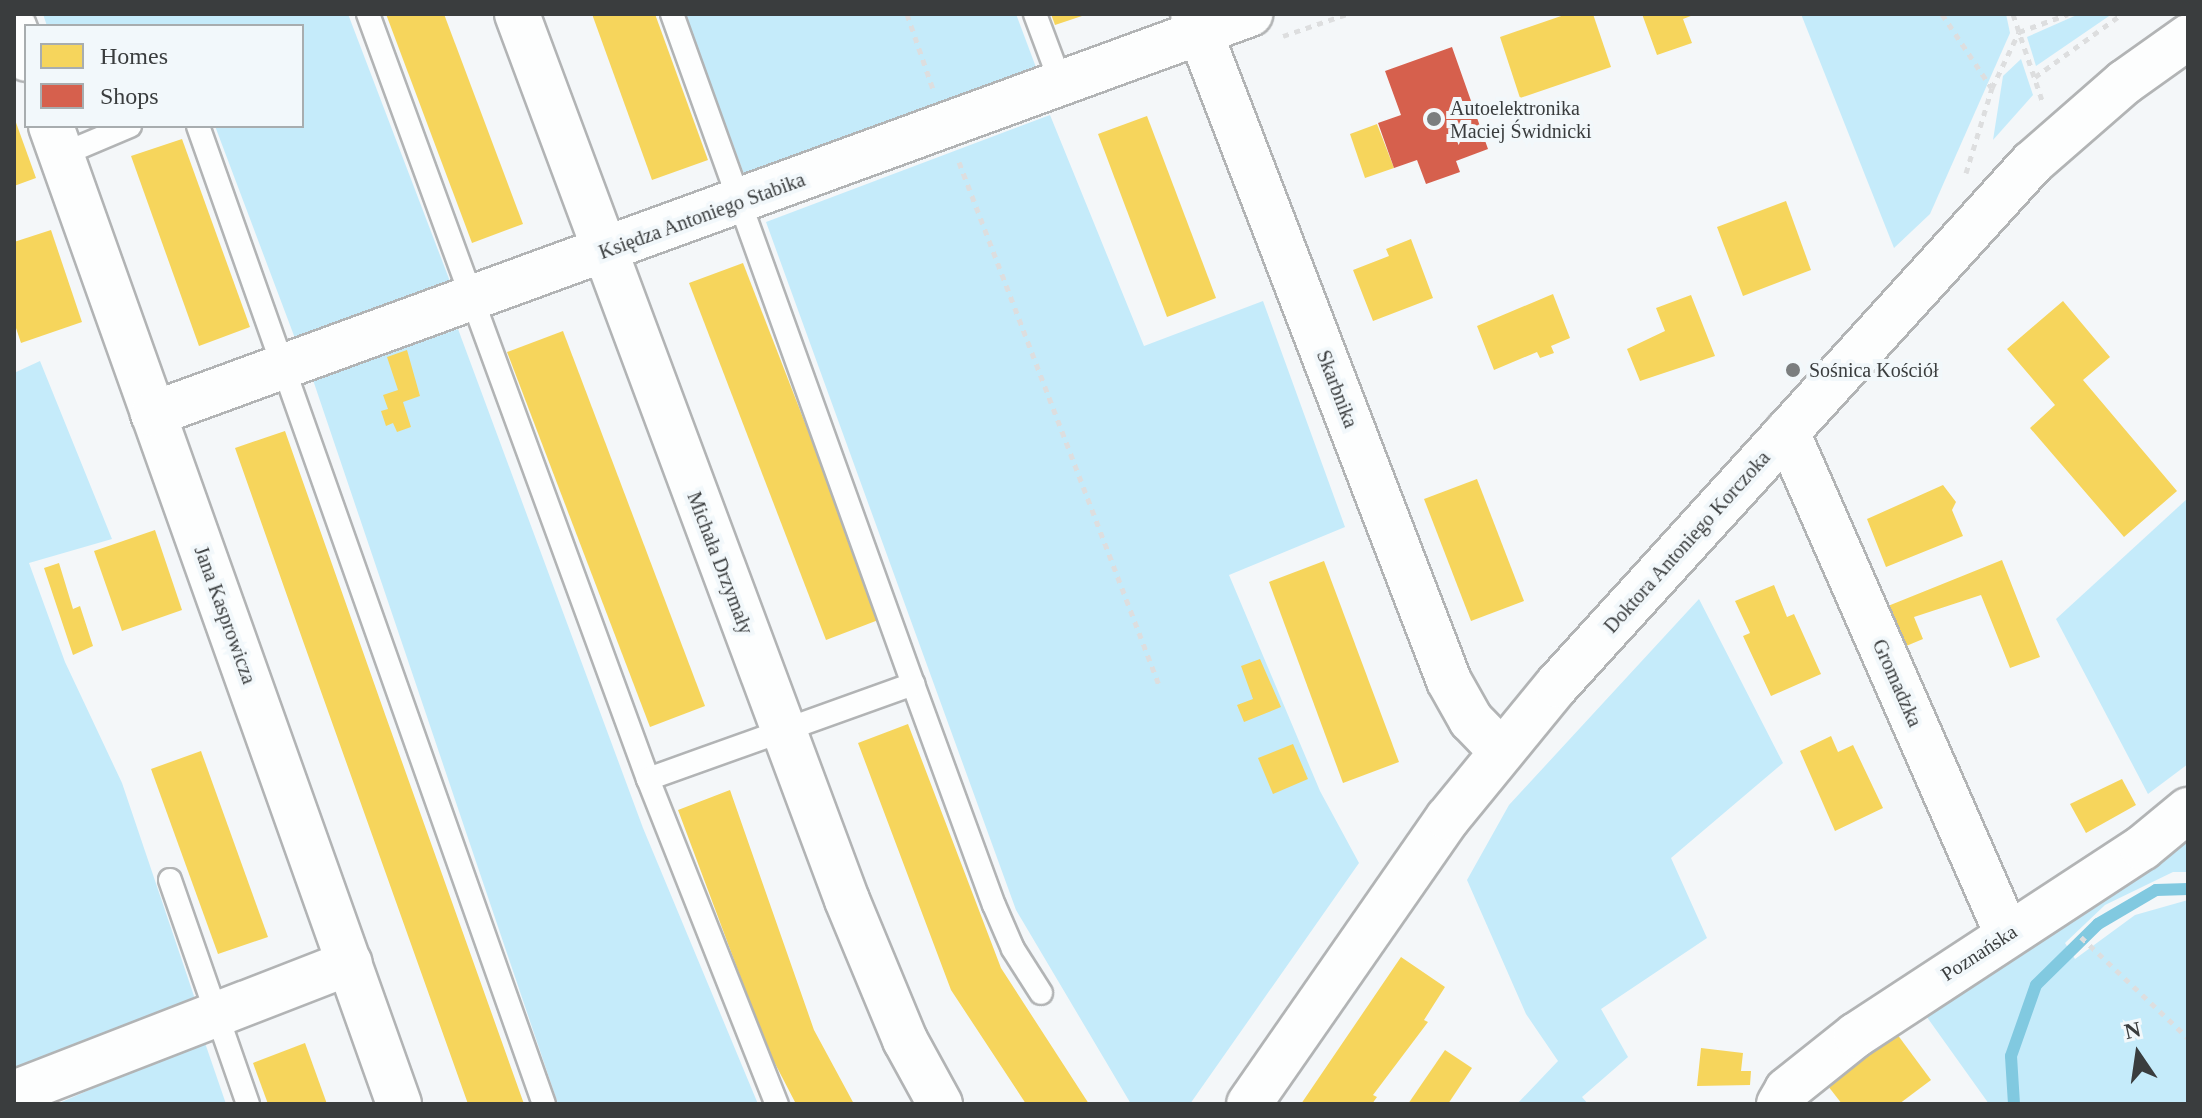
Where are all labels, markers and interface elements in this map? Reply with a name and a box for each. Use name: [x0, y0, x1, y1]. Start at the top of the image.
legend: [24, 24, 304, 128]
text: Homes: [100, 43, 168, 69]
text: Shops: [100, 83, 159, 109]
place label: Autoelektronika Maciej Świdnicki: [1450, 96, 1592, 143]
marker: Autoelektronika Maciej Świdnicki: [1425, 110, 1443, 128]
street label: Księdza Antoniego Stabika: [595, 167, 809, 265]
street label: Skarbnika: [1311, 347, 1363, 431]
place label: Sośnica Kościół: [1809, 358, 1938, 382]
marker: Sośnica Kościół: [1784, 361, 1802, 379]
street label: Doktora Antoniego Korczoka: [1599, 446, 1775, 638]
street label: Michała Drzymały: [682, 488, 758, 638]
street label: Jana Kasprowicza: [189, 543, 261, 687]
street label: Gromadzka: [1867, 636, 1927, 730]
street label: Poznańska: [1937, 920, 2021, 986]
north arrow: [2098, 1014, 2178, 1094]
text: N: [2122, 1016, 2143, 1044]

